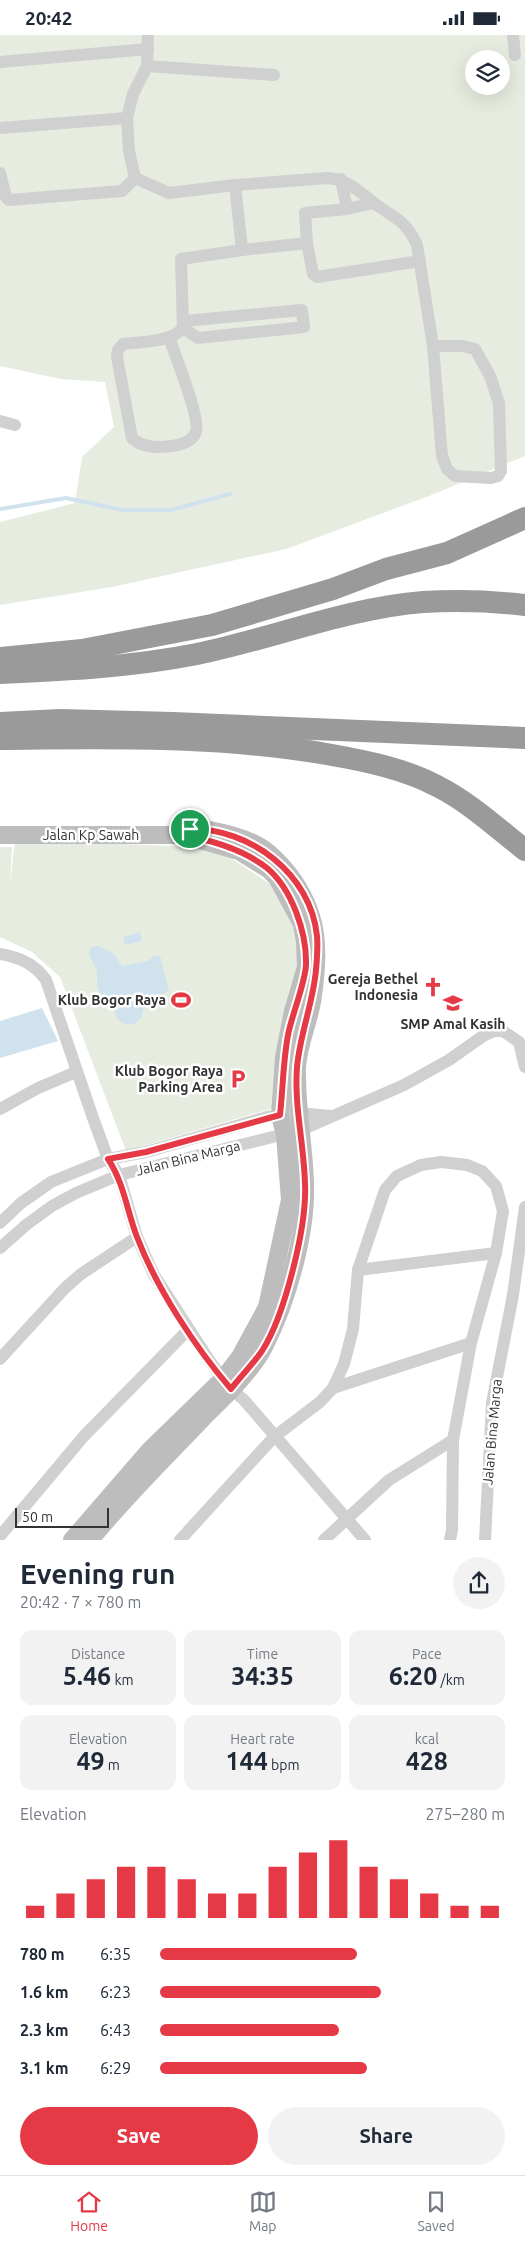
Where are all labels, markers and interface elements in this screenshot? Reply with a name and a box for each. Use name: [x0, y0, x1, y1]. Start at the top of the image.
text: 20:42: [25, 7, 73, 29]
map controls: [465, 50, 510, 95]
button: layers: [465, 50, 510, 95]
pin: [169, 808, 211, 850]
icon: arrive: [176, 815, 204, 843]
street label: Jalan Kp Sawah: [43, 827, 139, 843]
place label: Gereja Bethel Indonesia: [328, 971, 418, 1003]
church icon: Gereja Bethel Indonesia: [422, 976, 444, 998]
sports icon: Klub Bogor Raya: [170, 989, 192, 1011]
place label: Klub Bogor Raya: [58, 992, 166, 1008]
school or university icon: SMP Amal Kasih: [442, 992, 464, 1014]
place label: SMP Amal Kasih: [400, 1016, 506, 1032]
place label: Klub Bogor Raya Parking Area: [115, 1063, 223, 1095]
parking icon: Klub Bogor Raya Parking Area: [227, 1068, 249, 1090]
street label: Jalan Bina Marga: [134, 1137, 242, 1179]
street label: Jalan Bina Marga: [479, 1378, 505, 1486]
scale bar: [15, 1505, 109, 1528]
text: 50 m: [22, 1509, 53, 1525]
button: share: [453, 1557, 505, 1609]
text: Evening run: [20, 1558, 175, 1589]
text: 20:42 · 7 × 780 m: [20, 1593, 141, 1611]
text: Distance: [71, 1646, 125, 1662]
text: Time: [247, 1646, 278, 1662]
text: Pace: [412, 1646, 442, 1662]
text: 5.46: [63, 1662, 111, 1690]
text: 34:35: [231, 1662, 294, 1690]
text: 6:20: [389, 1662, 437, 1690]
text: km: [111, 1672, 134, 1688]
text: /km: [437, 1672, 465, 1688]
text: Elevation: [69, 1731, 127, 1747]
text: Heart rate: [230, 1731, 295, 1747]
text: kcal: [415, 1731, 439, 1747]
text: 49: [76, 1747, 105, 1775]
text: 144: [226, 1747, 268, 1775]
text: 428: [406, 1747, 448, 1775]
text: m: [105, 1757, 120, 1773]
text: bpm: [268, 1757, 299, 1773]
text: Elevation: [20, 1805, 87, 1823]
text: 275–280 m: [425, 1805, 505, 1823]
text: 780 m: [20, 1945, 65, 1963]
text: 6:35: [100, 1945, 131, 1963]
text: 1.6 km: [20, 1983, 69, 2001]
text: 6:23: [100, 1983, 131, 2001]
text: 2.3 km: [20, 2021, 69, 2039]
text: 6:43: [100, 2021, 131, 2039]
text: 3.1 km: [20, 2059, 69, 2077]
text: 6:29: [100, 2059, 131, 2077]
button: Save: [20, 2107, 258, 2165]
button: Share: [268, 2107, 505, 2165]
tab: Home: [70, 2188, 108, 2234]
tab: Map: [249, 2188, 277, 2234]
tab: Saved: [417, 2188, 455, 2234]

